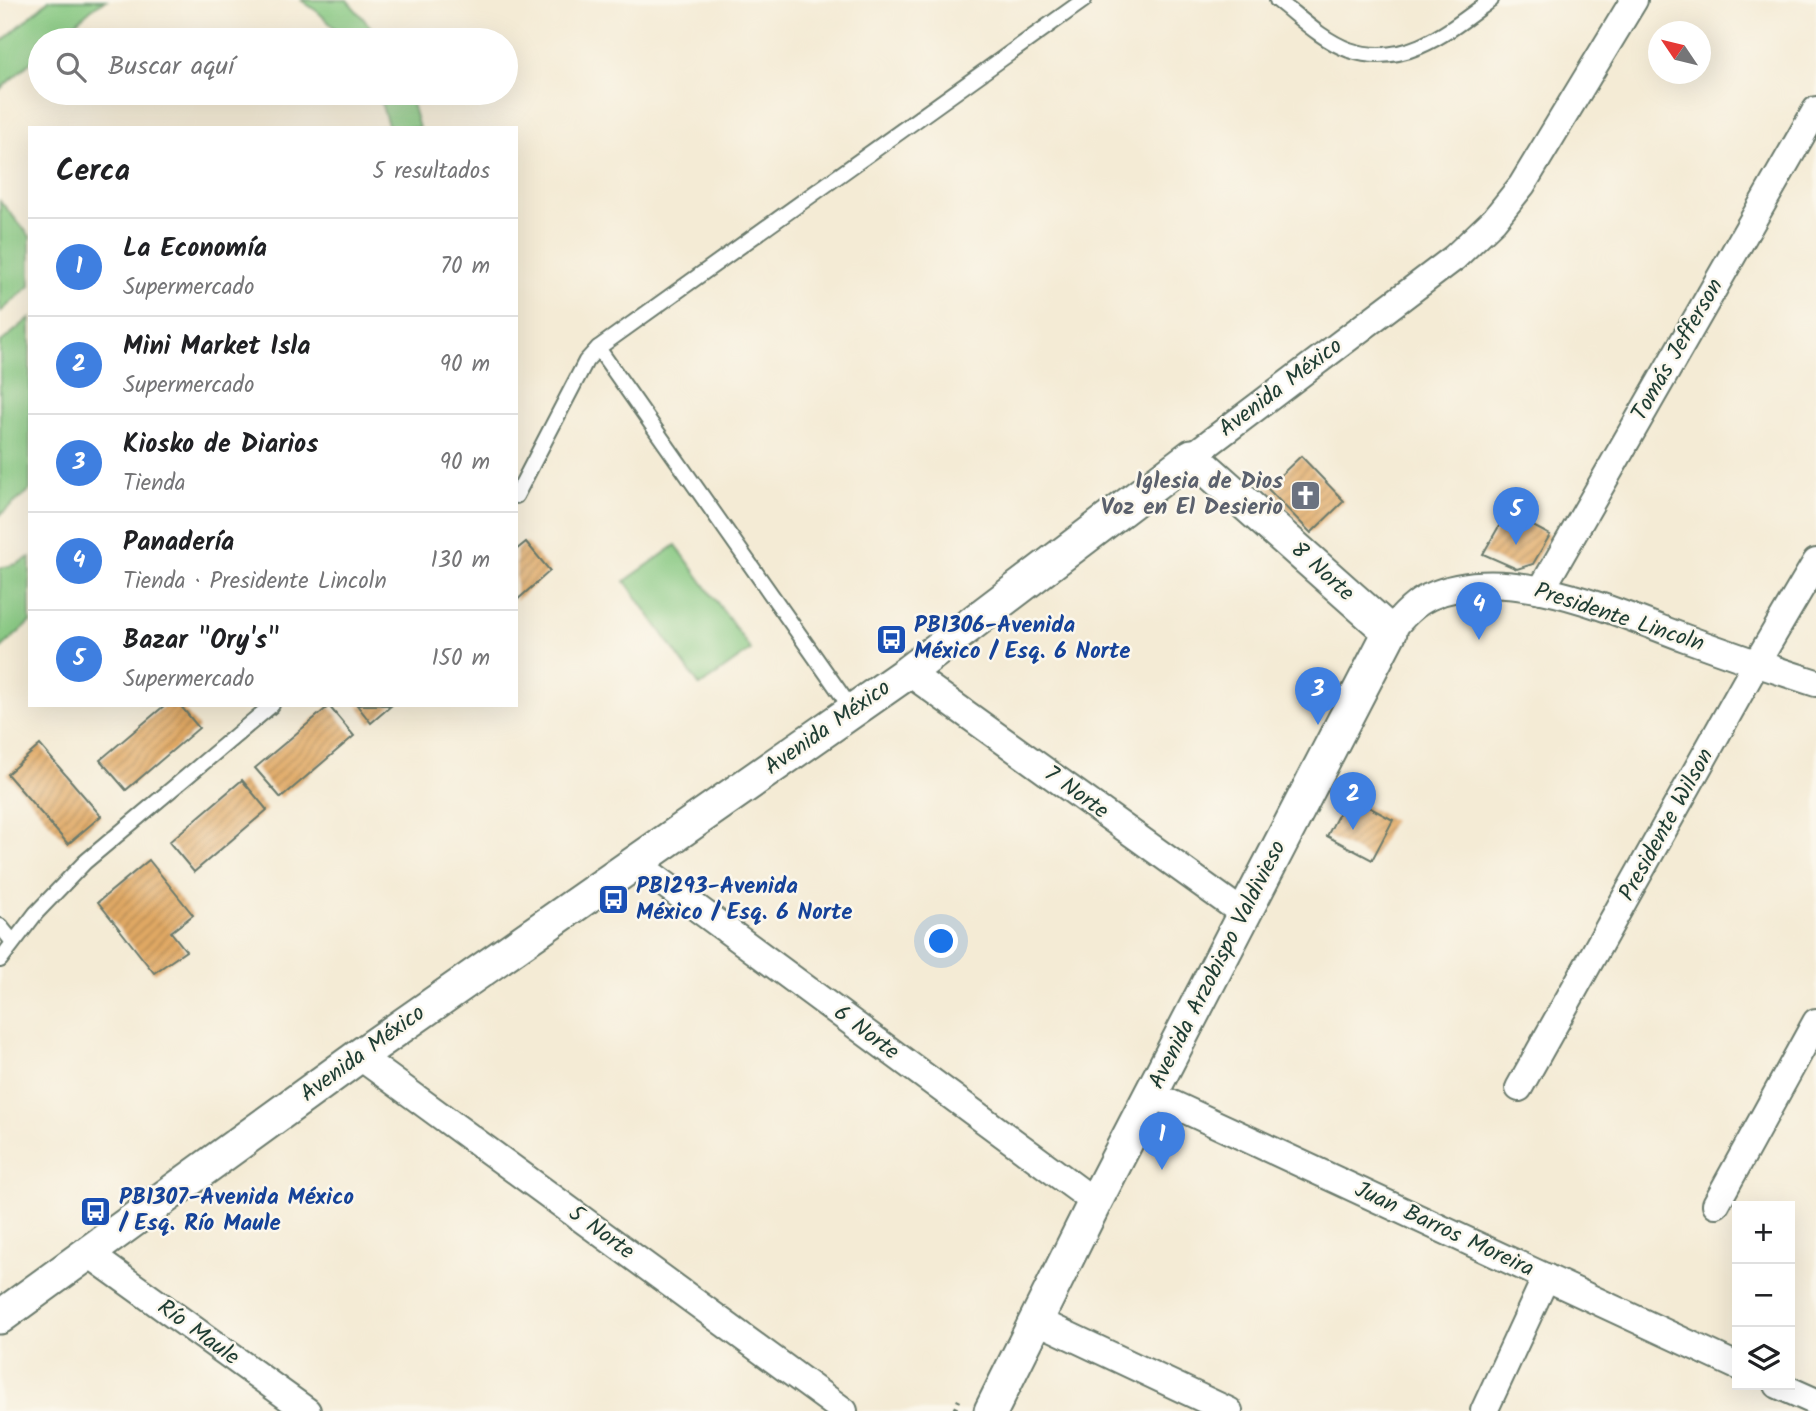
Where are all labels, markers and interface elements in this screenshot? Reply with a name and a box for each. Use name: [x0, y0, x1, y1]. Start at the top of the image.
north arrow: [1648, 21, 1711, 84]
search box: [28, 28, 518, 105]
text: Buscar aquí: [108, 46, 234, 88]
icon: search: [52, 48, 90, 86]
text: Cerca: [56, 148, 130, 196]
text: 5 resultados: [373, 154, 490, 190]
text: La Economía: [123, 228, 267, 270]
text: 1: [76, 249, 82, 285]
text: 70 m: [440, 249, 490, 285]
text: Supermercado: [123, 270, 254, 306]
street label: Tomás Jefferson: [1622, 272, 1734, 428]
text: Mini Market Isla: [123, 326, 311, 368]
street label: Avenida México: [1211, 329, 1351, 447]
text: 2: [72, 347, 86, 383]
text: 90 m: [440, 347, 490, 383]
text: Supermercado: [123, 368, 254, 404]
text: Kiosko de Diarios: [123, 424, 318, 466]
text: 3: [73, 445, 85, 481]
text: 90 m: [440, 445, 490, 481]
place label: Iglesia de Dios Voz en El Desierio: [1101, 464, 1283, 526]
text: Tienda: [123, 466, 186, 502]
church icon: Iglesia de Dios Voz en El Desierio: [1289, 478, 1323, 512]
pin: 5: [1493, 487, 1539, 545]
text: Panadería: [123, 522, 234, 564]
street label: 8 Norte: [1282, 533, 1362, 611]
text: 4: [73, 543, 85, 579]
text: 130 m: [431, 543, 490, 579]
text: Tienda · Presidente Lincoln: [123, 564, 387, 600]
street label: Presidente Lincoln: [1529, 574, 1709, 662]
pin: 4: [1456, 582, 1502, 640]
place label: PB1306-Avenida México / Esq. 6 Norte: [914, 608, 1131, 670]
text: Bazar "Ory's": [123, 620, 280, 662]
bus stop icon: PB1306-Avenida México / Esq. 6 Norte: [874, 622, 908, 656]
text: 5: [73, 641, 85, 677]
text: 150 m: [431, 641, 490, 677]
text: Supermercado: [123, 662, 254, 698]
pin: 3: [1295, 667, 1341, 725]
street label: Avenida México: [757, 671, 899, 785]
street label: Presidente Wilson: [1610, 742, 1724, 908]
street label: 7 Norte: [1036, 757, 1116, 829]
pin: 2: [1330, 772, 1376, 830]
street label: Avenida Arzobispo Valdivieso: [1140, 834, 1296, 1096]
place label: PB1293-Avenida México / Esq. 6 Norte: [636, 869, 853, 931]
bus stop icon: PB1293-Avenida México / Esq. 6 Norte: [596, 883, 630, 917]
your location: [924, 924, 958, 958]
street label: Avenida México: [293, 996, 433, 1112]
street label: 6 Norte: [825, 996, 907, 1070]
pin: 1: [1139, 1112, 1185, 1170]
street label: Juan Barros Moreira: [1348, 1173, 1540, 1287]
place label: PB1307-Avenida México / Esq. Río Maule: [118, 1180, 354, 1242]
bus stop icon: PB1307-Avenida México / Esq. Río Maule: [79, 1194, 113, 1228]
street label: 5 Norte: [560, 1197, 642, 1269]
map controls: [1732, 1201, 1795, 1390]
button: +: [1732, 1201, 1795, 1264]
button: −: [1732, 1264, 1795, 1327]
street label: Río Maule: [149, 1291, 247, 1375]
button: layers: [1732, 1327, 1795, 1390]

